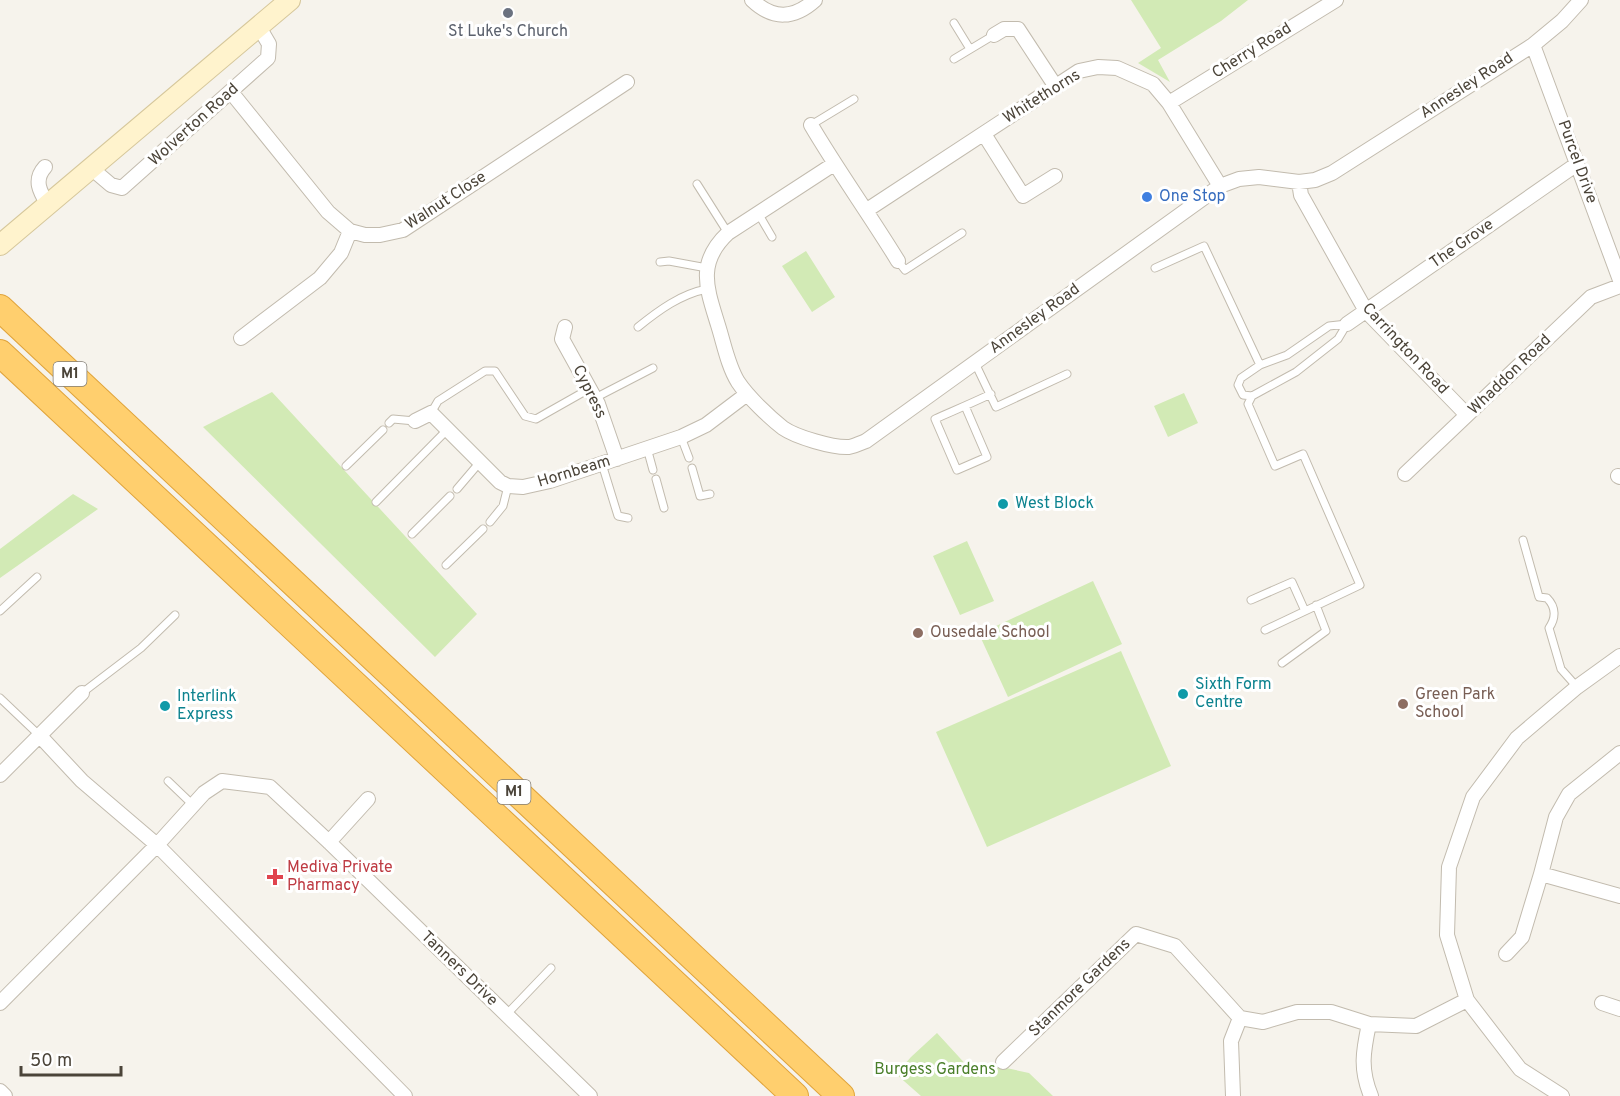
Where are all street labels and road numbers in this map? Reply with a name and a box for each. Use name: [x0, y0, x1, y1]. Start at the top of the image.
street label: Cherry Road: [1208, 19, 1296, 83]
street label: Annesley Road: [1417, 48, 1517, 124]
street label: Whitethorns: [1000, 65, 1084, 129]
street label: Wolverton Road: [145, 79, 243, 171]
street label: Purcel Drive: [1553, 118, 1601, 206]
street label: Walnut Close: [402, 167, 490, 235]
street label: The Grove: [1426, 215, 1498, 273]
street label: Annesley Road: [986, 279, 1084, 359]
street label: Carrington Road: [1357, 299, 1453, 399]
street label: Whaddon Road: [1464, 330, 1556, 420]
road number: M1: [54, 362, 86, 386]
street label: Cypress: [568, 362, 610, 422]
street label: Hornbeam: [535, 451, 613, 493]
road number: M1: [498, 780, 530, 804]
street label: Tanners Drive: [416, 927, 502, 1011]
street label: Stanmore Gardens: [1025, 934, 1135, 1042]

